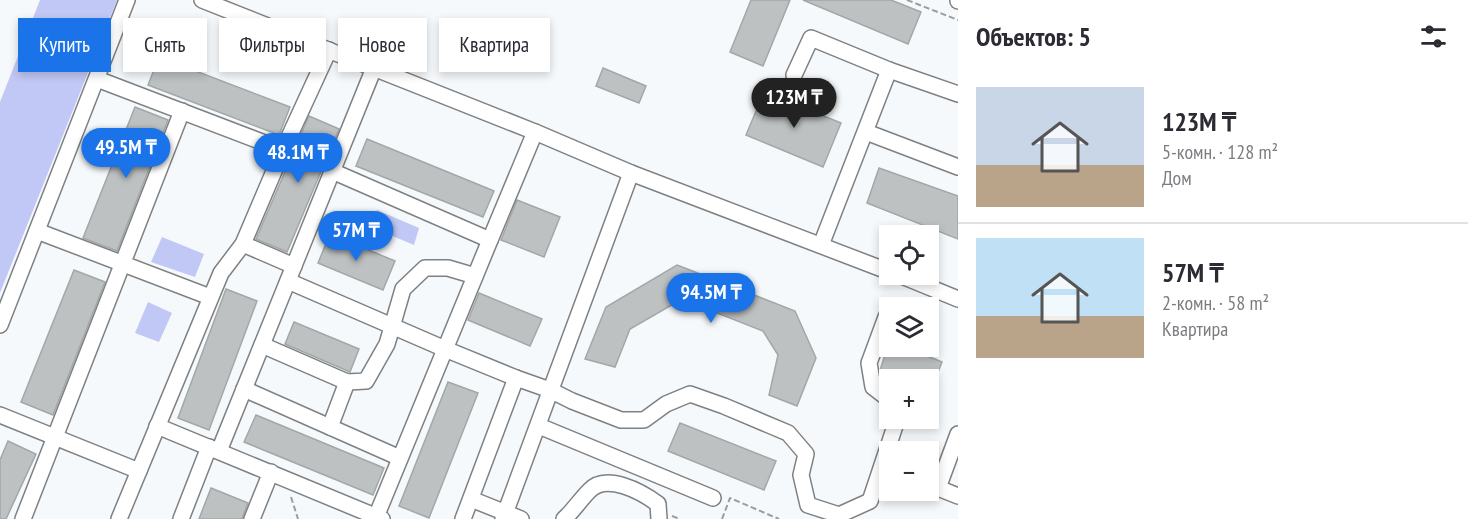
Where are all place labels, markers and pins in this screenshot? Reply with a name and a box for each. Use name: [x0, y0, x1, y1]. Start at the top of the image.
pin: 123M ₸: [745, 78, 843, 129]
pin: 49.5M ₸: [71, 128, 181, 179]
pin: 48.1M ₸: [243, 133, 353, 184]
pin: 57M ₸: [314, 211, 398, 262]
pin: 94.5M ₸: [656, 273, 766, 324]

